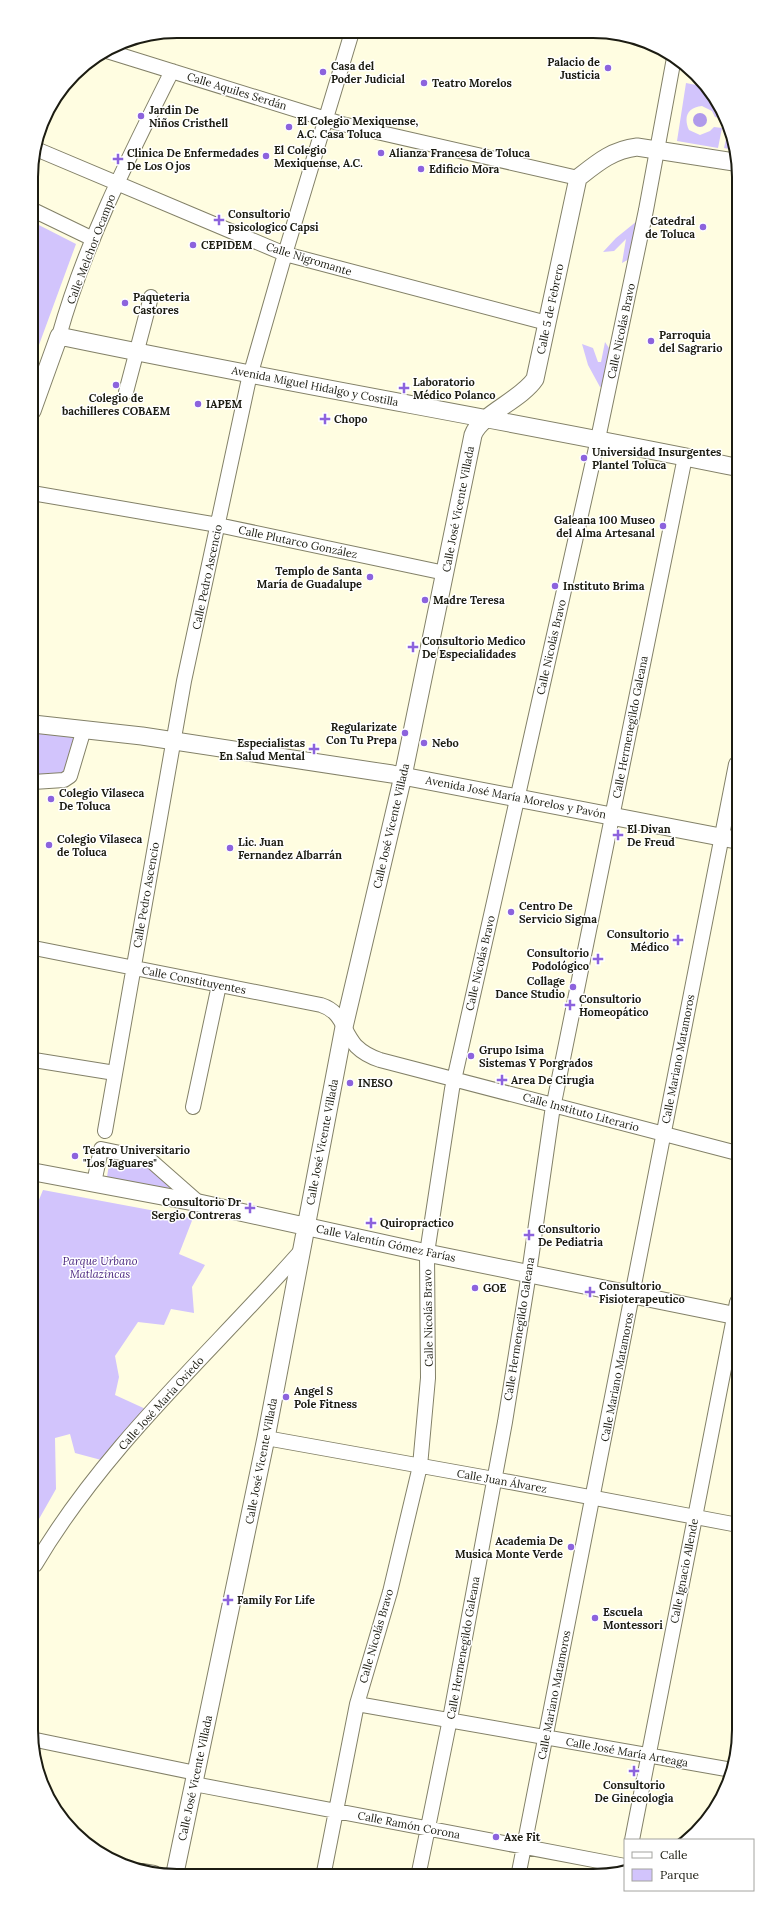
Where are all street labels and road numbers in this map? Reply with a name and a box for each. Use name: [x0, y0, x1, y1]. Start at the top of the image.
street label: Calle Aquiles Serdán: [185, 69, 289, 113]
street label: Calle Melchor Ocampo: [64, 192, 118, 306]
street label: Calle Nigromante: [264, 239, 354, 279]
street label: Calle 5 de Febrero: [534, 262, 566, 356]
street label: Calle Nicolás Bravo: [604, 282, 638, 380]
street label: Avenida Miguel Hidalgo y Costilla: [229, 363, 400, 409]
street label: Calle José Vicente Villada: [439, 444, 477, 573]
street label: Calle Pedro Ascencio: [189, 523, 225, 631]
street label: Calle Plutarco González: [237, 523, 359, 562]
street label: Calle Nicolás Bravo: [533, 598, 569, 696]
street label: Calle Hermenegildo Galeana: [609, 654, 651, 800]
street label: Calle José Vicente Villada: [370, 762, 412, 890]
street label: Avenida José María Morelos y Pavón: [424, 772, 608, 821]
street label: Calle Pedro Ascencio: [130, 841, 162, 949]
street label: Calle Nicolás Bravo: [462, 914, 498, 1012]
street label: Calle Constituyentes: [141, 963, 247, 997]
street label: Calle Mariano Matamoros: [659, 993, 697, 1125]
street label: Calle José Vicente Villada: [303, 1077, 341, 1206]
street label: Calle Instituto Literario: [521, 1090, 641, 1134]
street label: Calle Valentín Gómez Farías: [315, 1221, 457, 1265]
street label: Calle Hermenegildo Galeana: [501, 1256, 537, 1402]
street label: Calle Nicolás Bravo: [420, 1269, 436, 1367]
street label: Calle Mariano Matamoros: [598, 1311, 636, 1443]
street label: Calle José María Oviedo: [115, 1353, 207, 1453]
street label: Calle José Vicente Villada: [242, 1396, 280, 1525]
street label: Calle Juan Álvarez: [456, 1466, 549, 1496]
street label: Calle Ignacio Allende: [667, 1517, 701, 1625]
street label: Calle Hermenegildo Galeana: [444, 1575, 483, 1721]
street label: Calle Nicolás Bravo: [356, 1587, 396, 1685]
street label: Calle Mariano Matamoros: [535, 1629, 573, 1761]
street label: Calle José Vicente Villada: [175, 1714, 215, 1842]
street label: Calle José María Arteaga: [565, 1734, 690, 1770]
street label: Calle Ramón Corona: [357, 1808, 462, 1842]

